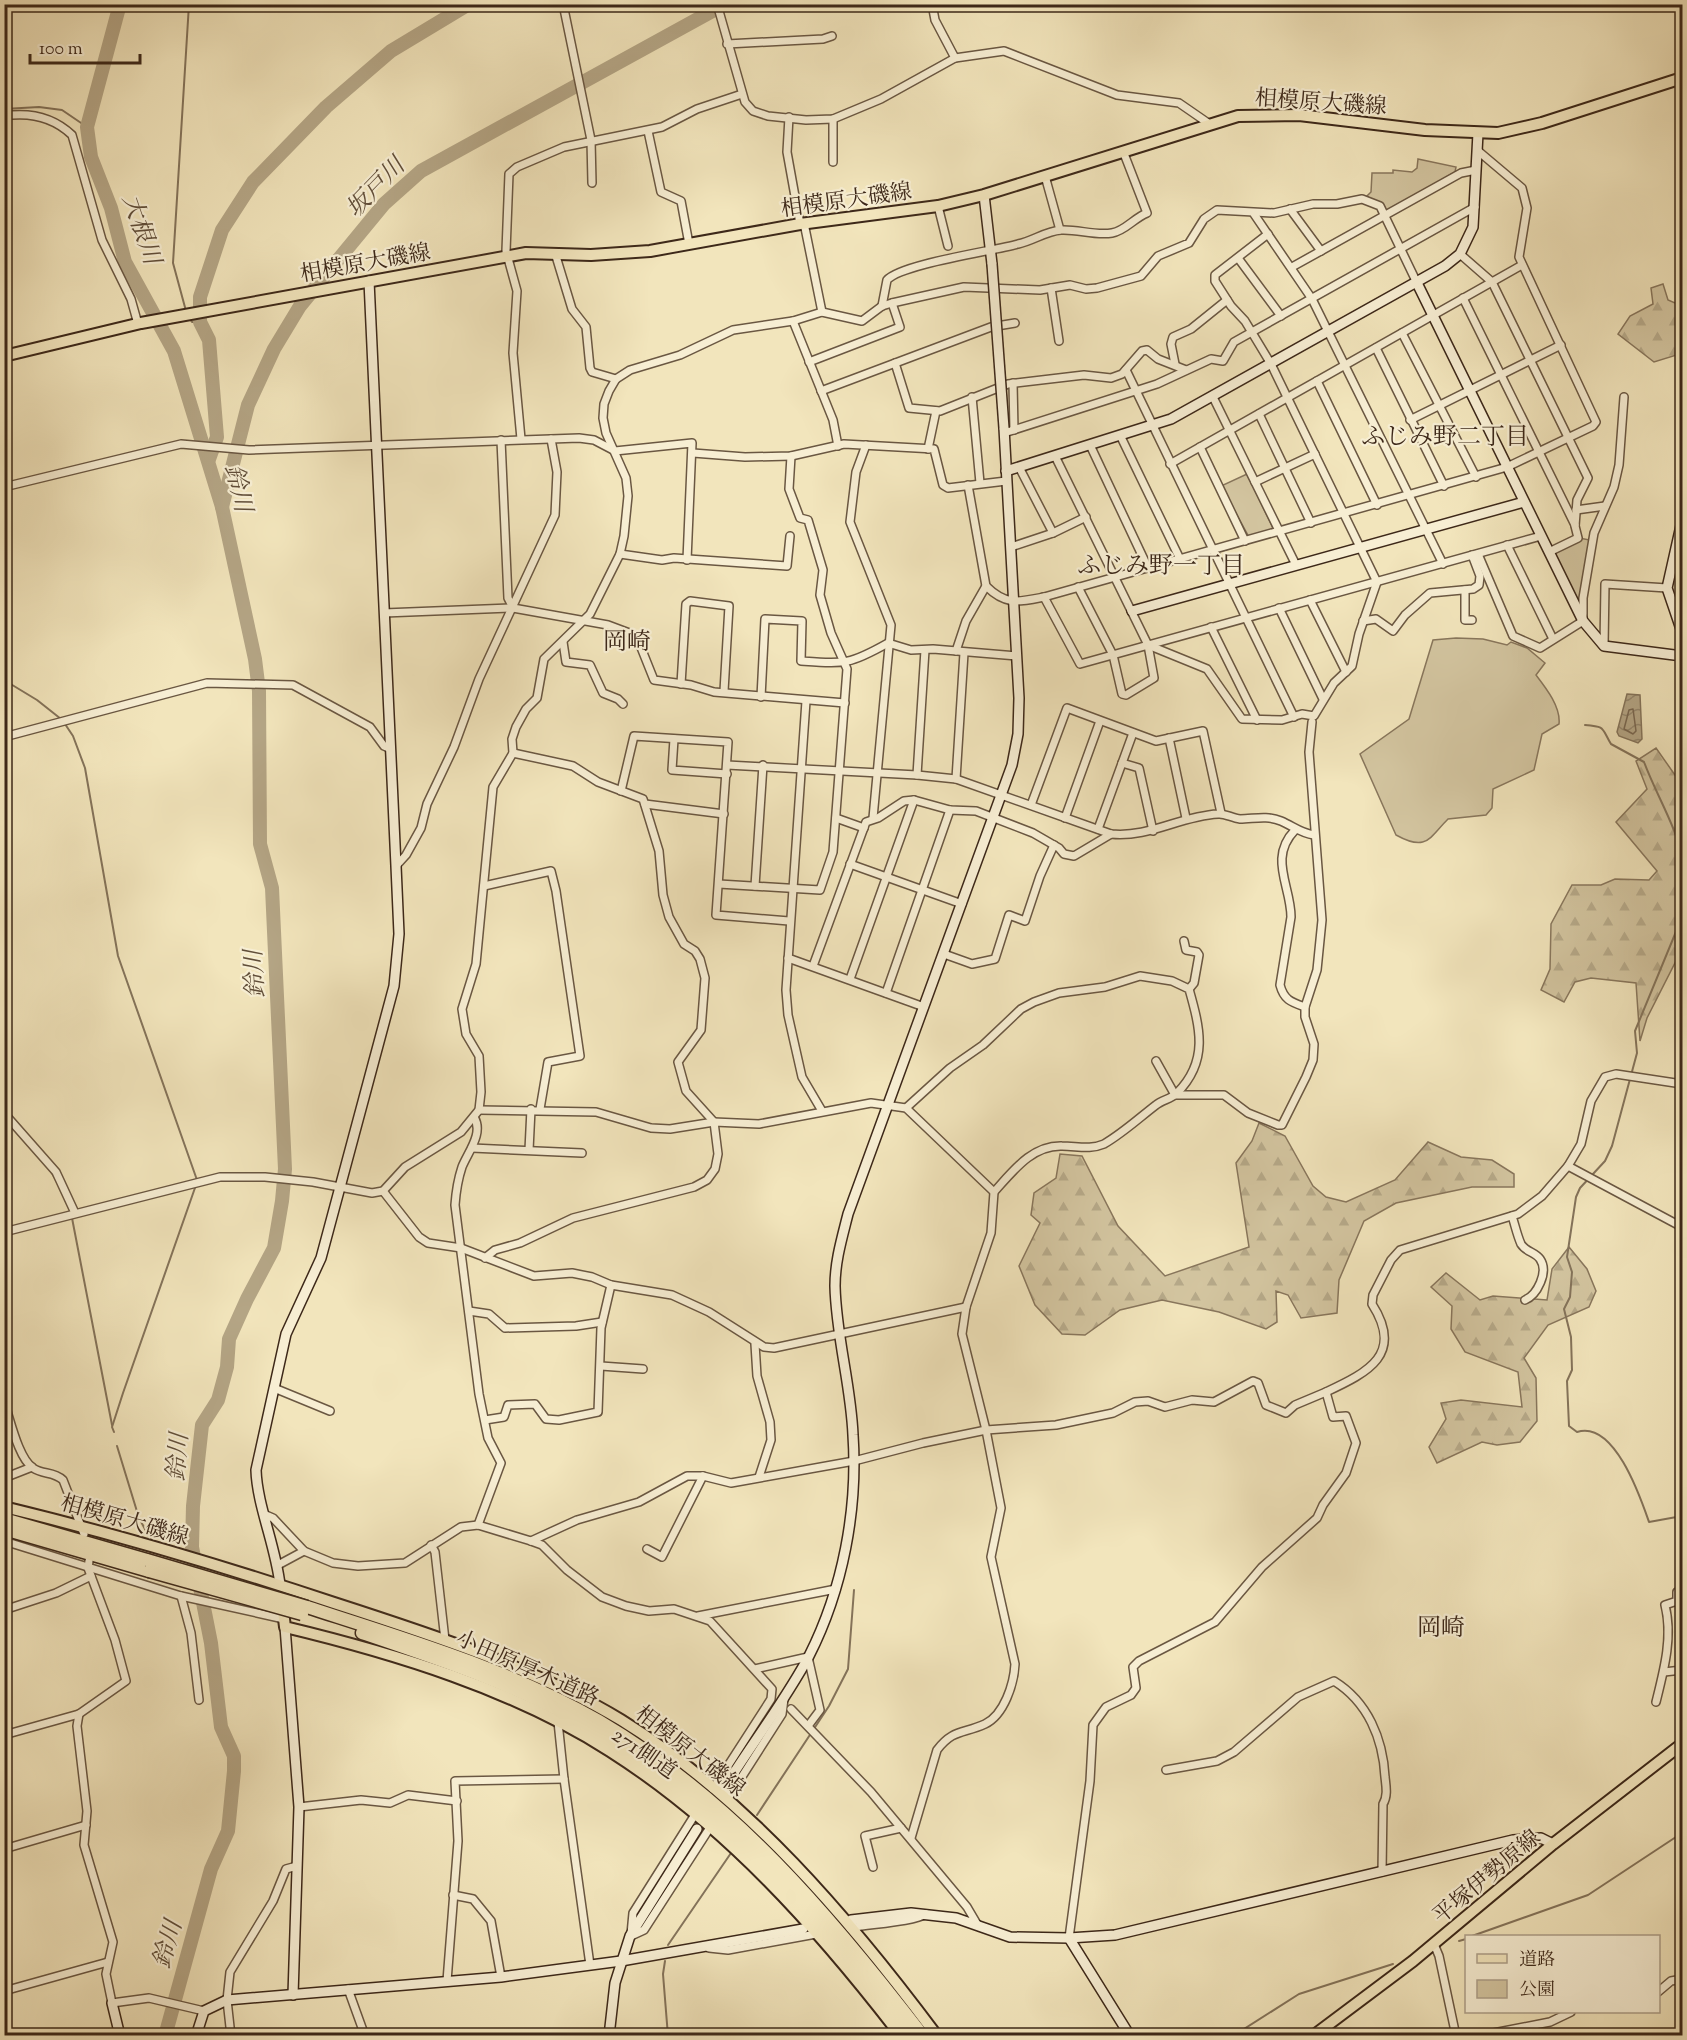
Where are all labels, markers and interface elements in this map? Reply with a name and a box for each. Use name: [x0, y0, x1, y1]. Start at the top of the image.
scale bar: [30, 27, 140, 65]
text: 100 m: [39, 37, 83, 63]
street label: 相模原大磯線: [1254, 83, 1388, 125]
water label: 坂戸川: [339, 149, 416, 226]
street label: 相模原大磯線: [779, 177, 914, 227]
water label: 大根川: [112, 190, 169, 272]
street label: 相模原大磯線: [298, 238, 433, 292]
district label: ふじみ野二丁目: [1361, 421, 1529, 455]
water label: 鈴川: [215, 461, 260, 519]
district label: ふじみ野一丁目: [1077, 550, 1245, 584]
district label: 岡崎: [603, 626, 651, 660]
water label: 鈴川: [238, 946, 274, 999]
water label: 鈴川: [160, 1429, 198, 1483]
street label: 相模原大磯線: [56, 1488, 192, 1555]
district label: 岡崎: [1417, 1612, 1465, 1646]
street label: 小田原厚木道路: [450, 1624, 604, 1716]
street label: 相模原大磯線: [627, 1699, 751, 1806]
street label: 271側道: [604, 1720, 682, 1788]
street label: 平塚伊勢原線: [1427, 1824, 1549, 1933]
water label: 鈴川: [146, 1914, 193, 1972]
legend: [1465, 1935, 1660, 2013]
text: 道路: [1519, 1948, 1555, 1974]
text: 公園: [1519, 1978, 1555, 2004]

